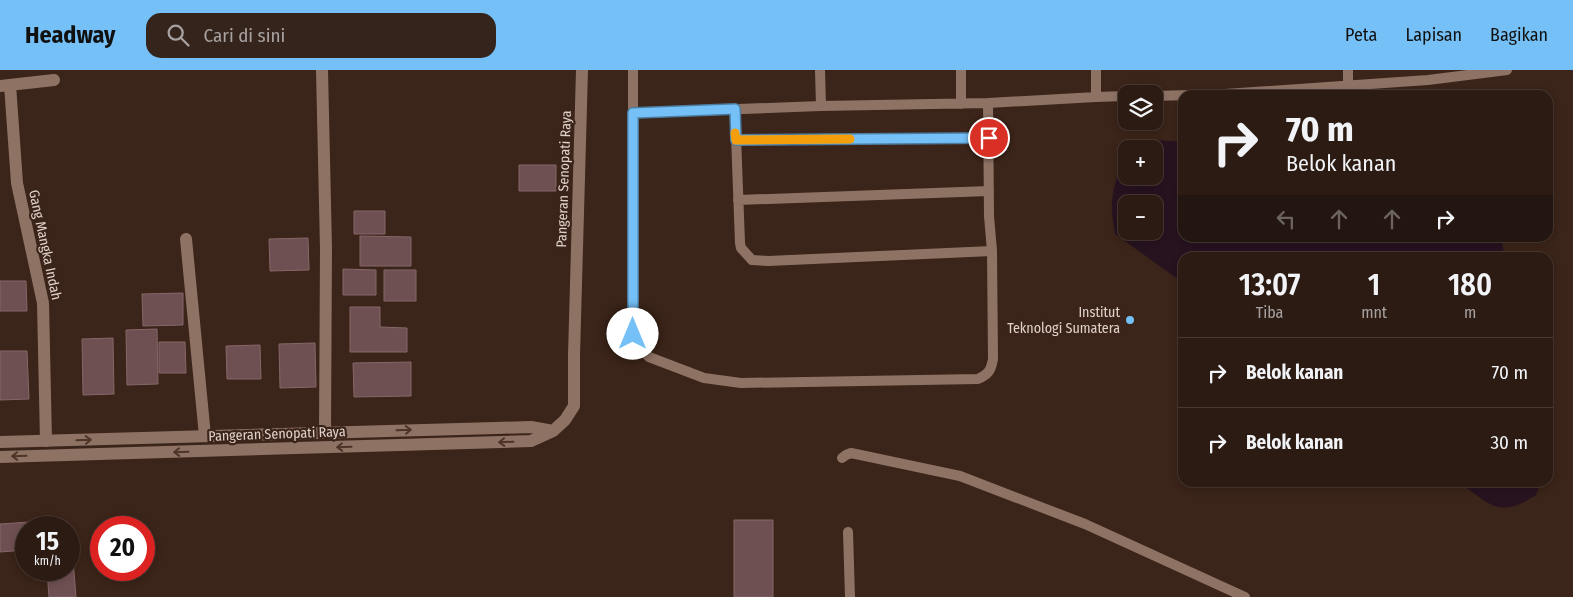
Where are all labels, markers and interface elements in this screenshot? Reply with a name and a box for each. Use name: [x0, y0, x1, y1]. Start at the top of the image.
search box: [146, 13, 496, 58]
text: Headway: [25, 21, 116, 49]
icon: search: [164, 21, 192, 49]
text: Cari di sini: [204, 24, 285, 47]
text: Peta: [1345, 24, 1377, 46]
text: Lapisan: [1405, 24, 1462, 46]
text: Bagikan: [1490, 24, 1548, 46]
map controls: [1118, 85, 1163, 240]
button: layers: [1118, 85, 1163, 130]
text: 70 m: [1286, 108, 1354, 150]
street label: Pangeran Senopati Raya: [553, 110, 575, 248]
icon: right: [1203, 110, 1268, 175]
pin: [968, 117, 1010, 159]
icon: arrive: [975, 124, 1003, 152]
button: +: [1118, 140, 1163, 185]
text: Belok kanan: [1286, 150, 1396, 177]
street label: Gang Mangka Indah: [25, 188, 65, 302]
button: −: [1118, 195, 1163, 240]
icon: left: [1272, 205, 1300, 233]
icon: ahead: [1325, 205, 1353, 233]
icon: ahead: [1378, 205, 1406, 233]
icon: right: [1431, 205, 1459, 233]
text: 13:07: [1239, 267, 1300, 303]
text: 1: [1368, 267, 1380, 303]
text: 180: [1448, 267, 1492, 303]
text: Tiba: [1256, 303, 1283, 322]
text: mnt: [1361, 303, 1387, 322]
text: m: [1464, 303, 1476, 322]
place label: Institut Teknologi Sumatera: [1007, 304, 1120, 337]
position arrow: [606, 307, 658, 359]
marker: Institut Teknologi Sumatera: [1124, 314, 1136, 326]
icon: right: [1203, 359, 1231, 387]
text: Belok kanan: [1246, 361, 1343, 384]
text: 70 m: [1492, 361, 1528, 384]
street label: Pangeran Senopati Raya: [208, 423, 346, 445]
one-way arrow: [395, 426, 411, 435]
icon: right: [1203, 429, 1231, 457]
text: Belok kanan: [1246, 431, 1343, 454]
text: 30 m: [1490, 431, 1528, 454]
one-way arrow: [75, 435, 91, 444]
one-way arrow: [499, 437, 515, 447]
one-way arrow: [336, 442, 352, 452]
one-way arrow: [174, 447, 190, 456]
one-way arrow: [11, 452, 27, 461]
speed limit sign: 20: [90, 516, 155, 581]
text: 15: [36, 527, 59, 557]
text: km/h: [34, 554, 61, 568]

